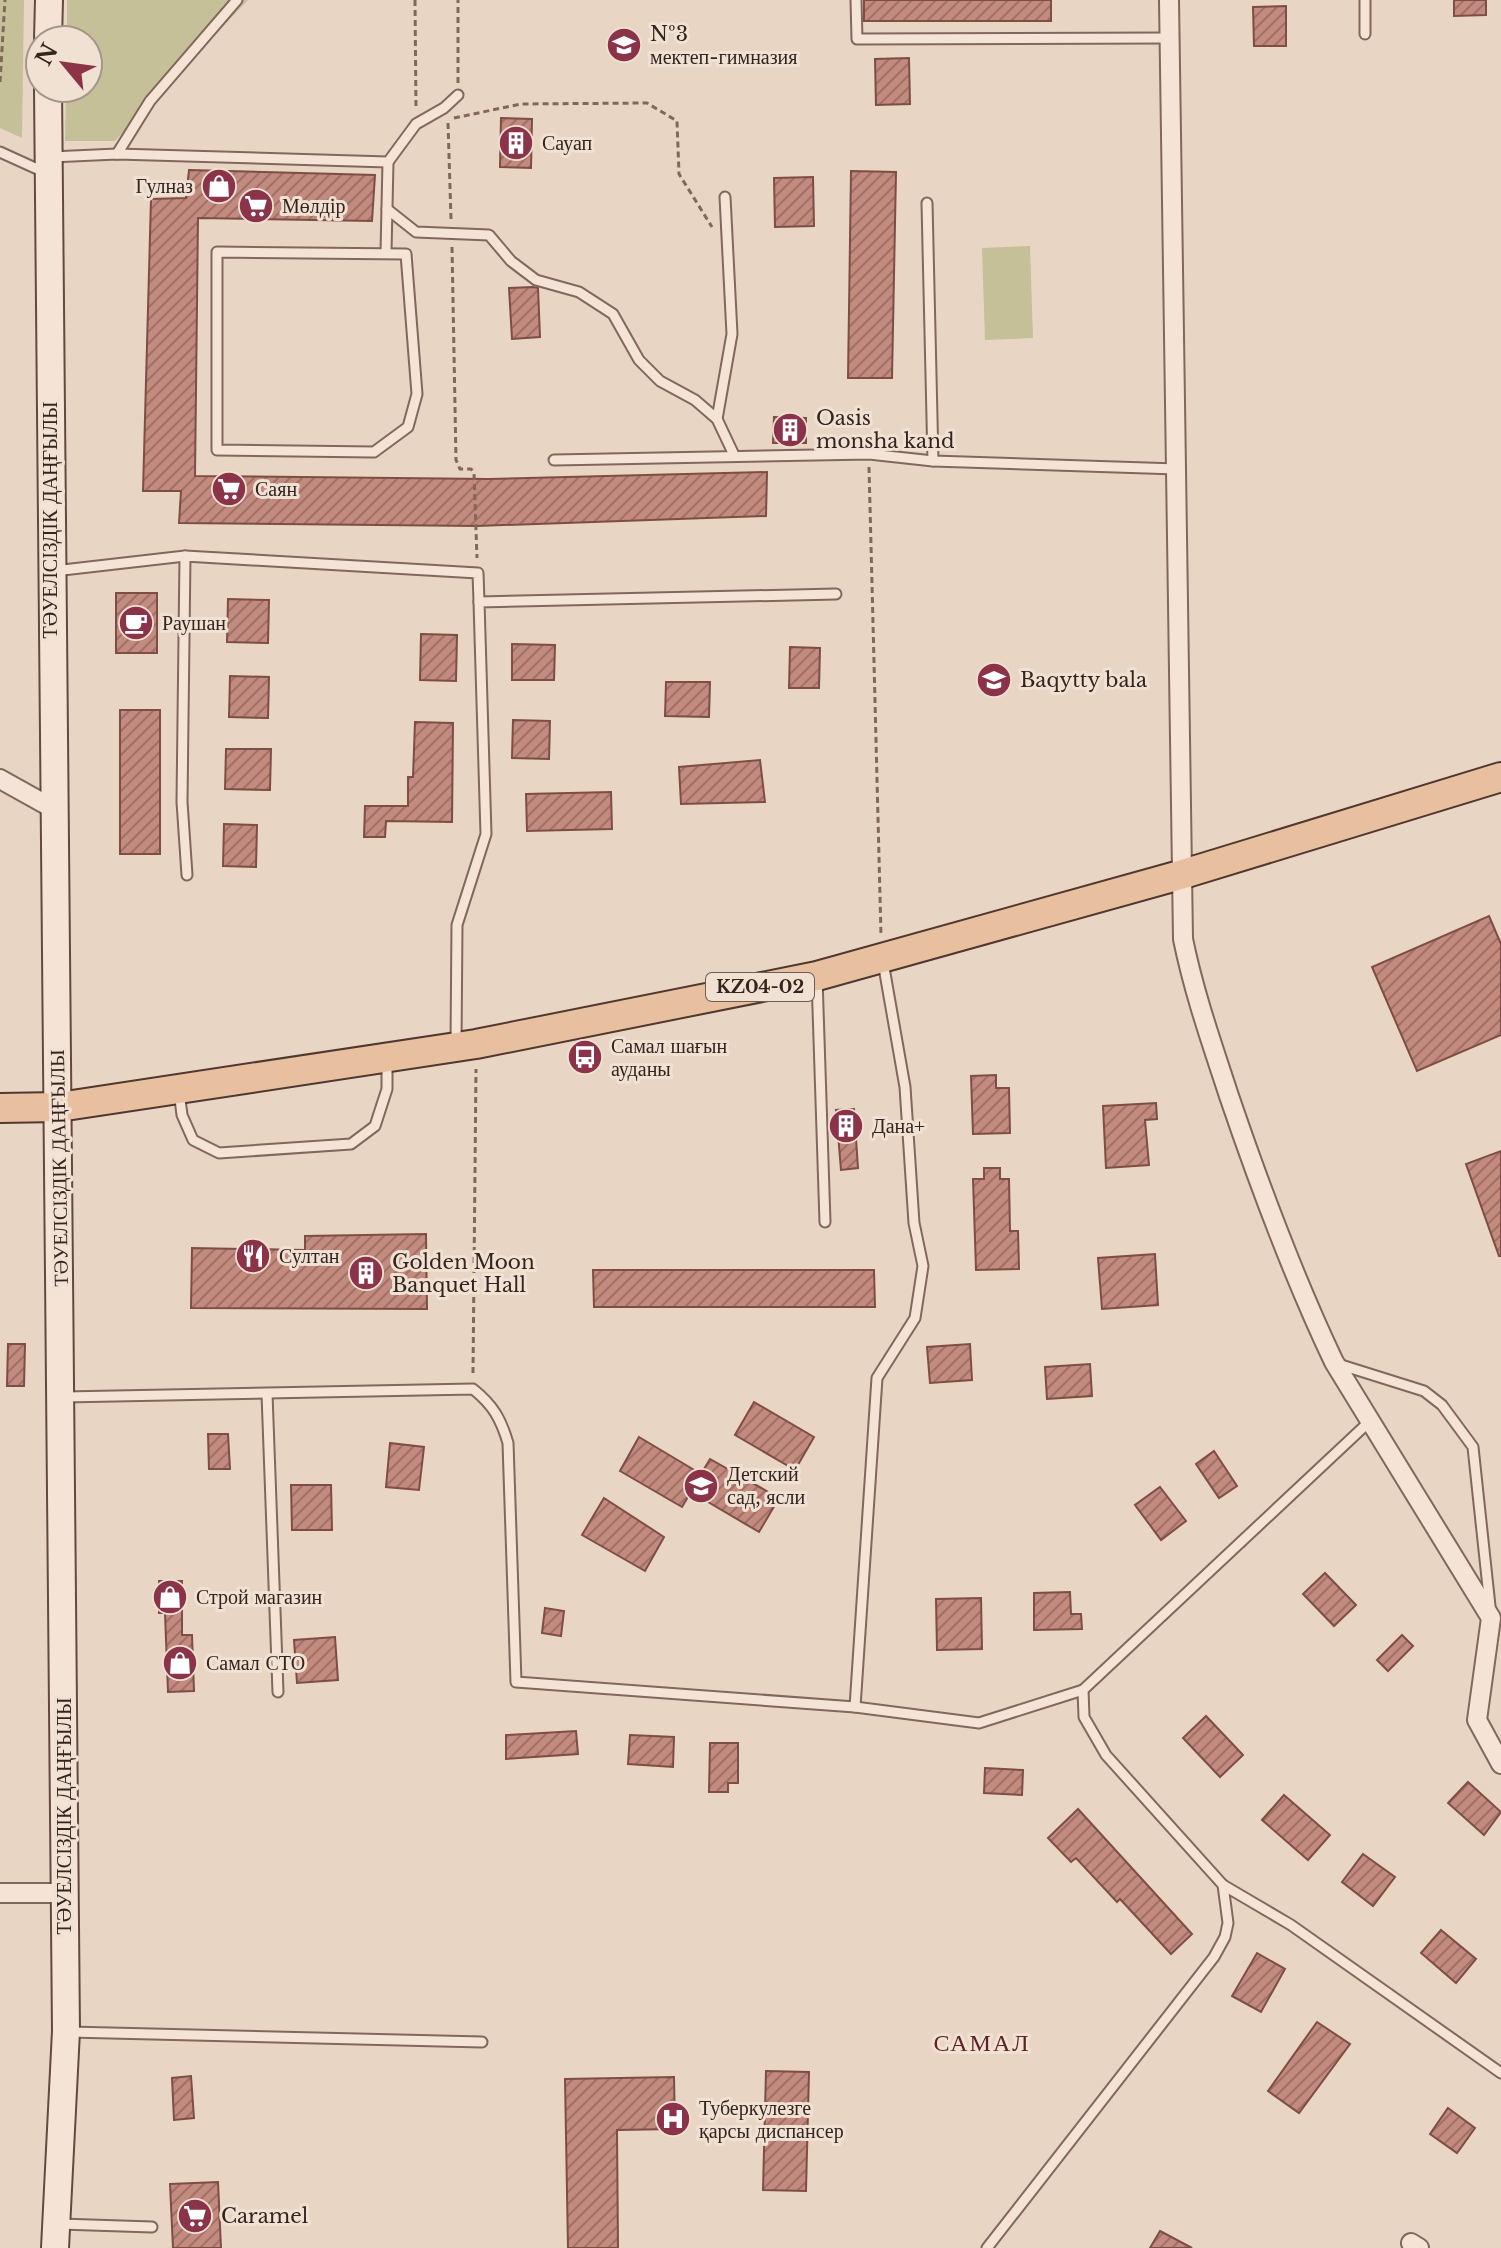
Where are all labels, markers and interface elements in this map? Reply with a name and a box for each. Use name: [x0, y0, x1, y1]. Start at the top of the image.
place label: №3 мектеп-гимназия: [650, 22, 798, 69]
north arrow: [24, 24, 104, 104]
school or university icon: №3 мектеп-гимназия: [605, 26, 643, 64]
text: N: [30, 39, 64, 70]
building icon: Сауап: [497, 124, 535, 162]
place label: Сауап: [542, 131, 593, 155]
shop icon: Гулназ: [200, 167, 238, 205]
place label: Гулназ: [136, 174, 193, 198]
supermarket icon: Мөлдір: [237, 187, 275, 225]
place label: Мөлдір: [282, 194, 346, 218]
street label: ТӘУЕЛСІЗДІК ДАҢҒЫЛЫ: [38, 401, 62, 639]
place label: Oasis monsha kand: [816, 406, 954, 453]
building icon: Oasis monsha kand: [771, 411, 809, 449]
supermarket icon: Саян: [210, 470, 248, 508]
place label: Саян: [255, 477, 297, 501]
cafe icon: Раушан: [117, 604, 155, 642]
place label: Раушан: [162, 611, 226, 635]
school or university icon: Baqytty bala: [975, 661, 1013, 699]
place label: Baqytty bala: [1020, 668, 1148, 692]
road number: KZ04-02: [706, 973, 814, 1001]
place label: Самал шағын ауданы: [611, 1034, 727, 1081]
bus stop icon: Самал шағын ауданы: [566, 1038, 604, 1076]
street label: ТӘУЕЛСІЗДІК ДАҢҒЫЛЫ: [45, 1049, 73, 1287]
building icon: Дана+: [827, 1107, 865, 1145]
place label: Дана+: [872, 1114, 925, 1138]
restaurant icon: Султан: [234, 1237, 272, 1275]
place label: Султан: [279, 1244, 340, 1268]
place label: Golden Moon Banquet Hall: [392, 1250, 535, 1297]
building icon: Golden Moon Banquet Hall: [347, 1254, 385, 1292]
place label: Детский сад, ясли: [727, 1462, 805, 1509]
school or university icon: Детский сад, ясли: [682, 1467, 720, 1505]
shop icon: Строй магазин: [151, 1578, 189, 1616]
place label: Строй магазин: [196, 1585, 323, 1609]
shop icon: Самал СТО: [161, 1644, 199, 1682]
place label: Самал СТО: [206, 1651, 305, 1675]
street label: ТӘУЕЛСІЗДІК ДАҢҒЫЛЫ: [52, 1697, 76, 1935]
district label: САМАЛ: [933, 2028, 1031, 2057]
place label: Туберкулезге қарсы диспансер: [699, 2096, 844, 2143]
hospital icon: Туберкулезге қарсы диспансер: [654, 2100, 692, 2138]
supermarket icon: Caramel: [176, 2197, 214, 2235]
place label: Caramel: [221, 2204, 308, 2228]

